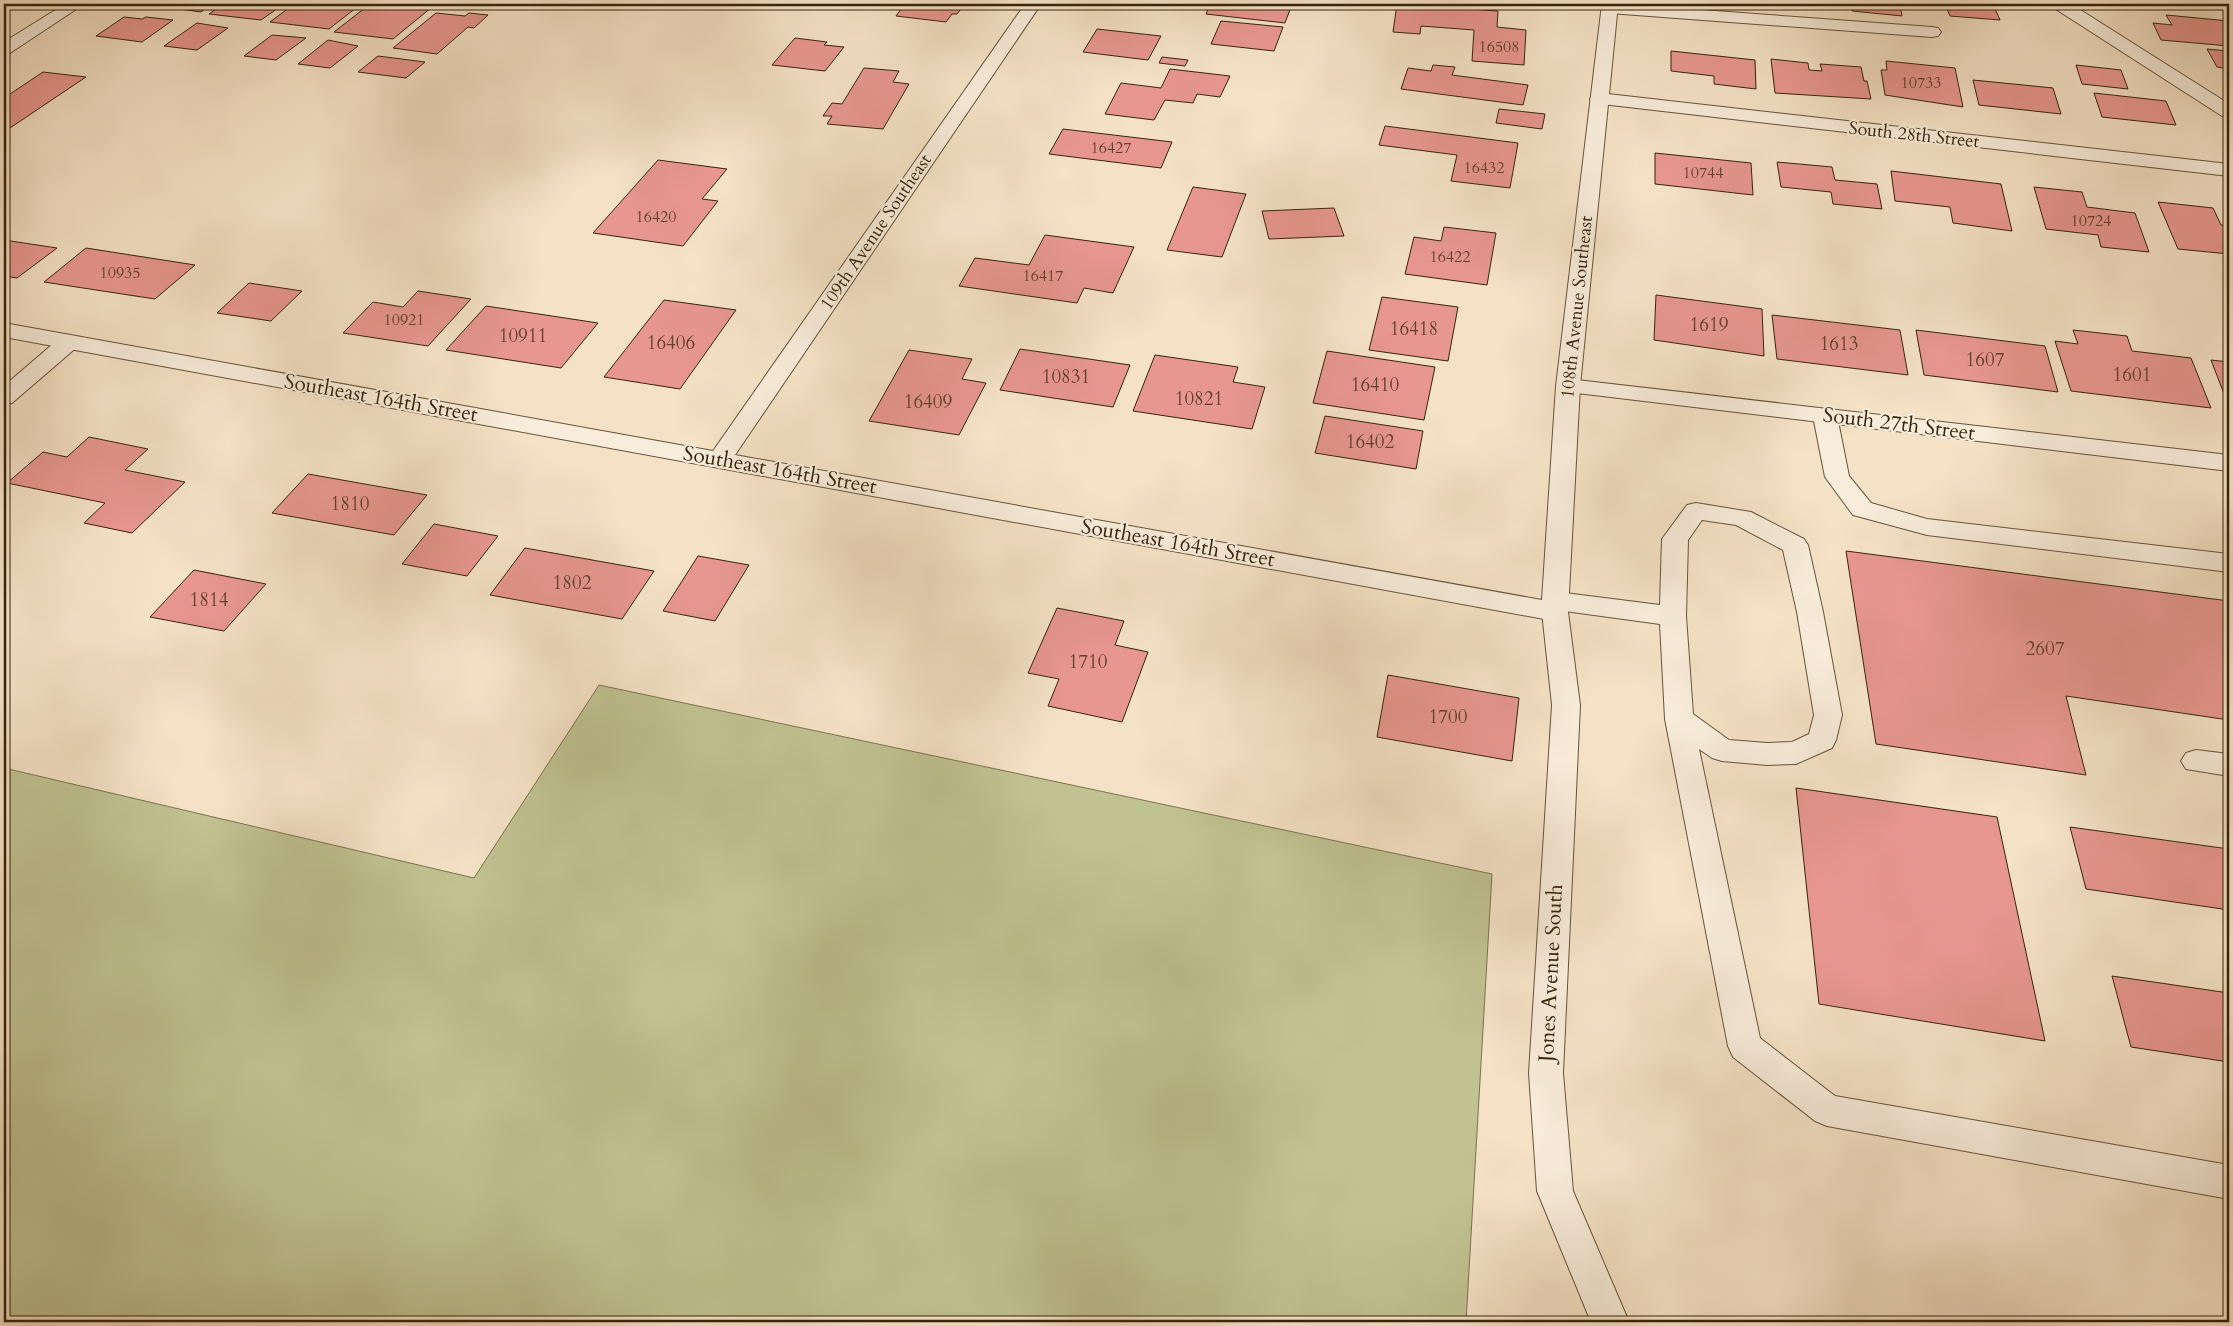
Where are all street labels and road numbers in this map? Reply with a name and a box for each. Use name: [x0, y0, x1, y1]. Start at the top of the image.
street label: South 28th Street: [1847, 116, 1981, 154]
street label: 109th Avenue Southeast: [814, 149, 938, 315]
street label: 108th Avenue Southeast: [1555, 214, 1599, 399]
street label: Southeast 164th Street: [282, 367, 480, 429]
street label: South 27th Street: [1821, 400, 1977, 448]
street label: Southeast 164th Street: [681, 439, 879, 501]
street label: Southeast 164th Street: [1079, 512, 1277, 574]
street label: Jones Avenue South: [1532, 883, 1570, 1066]

